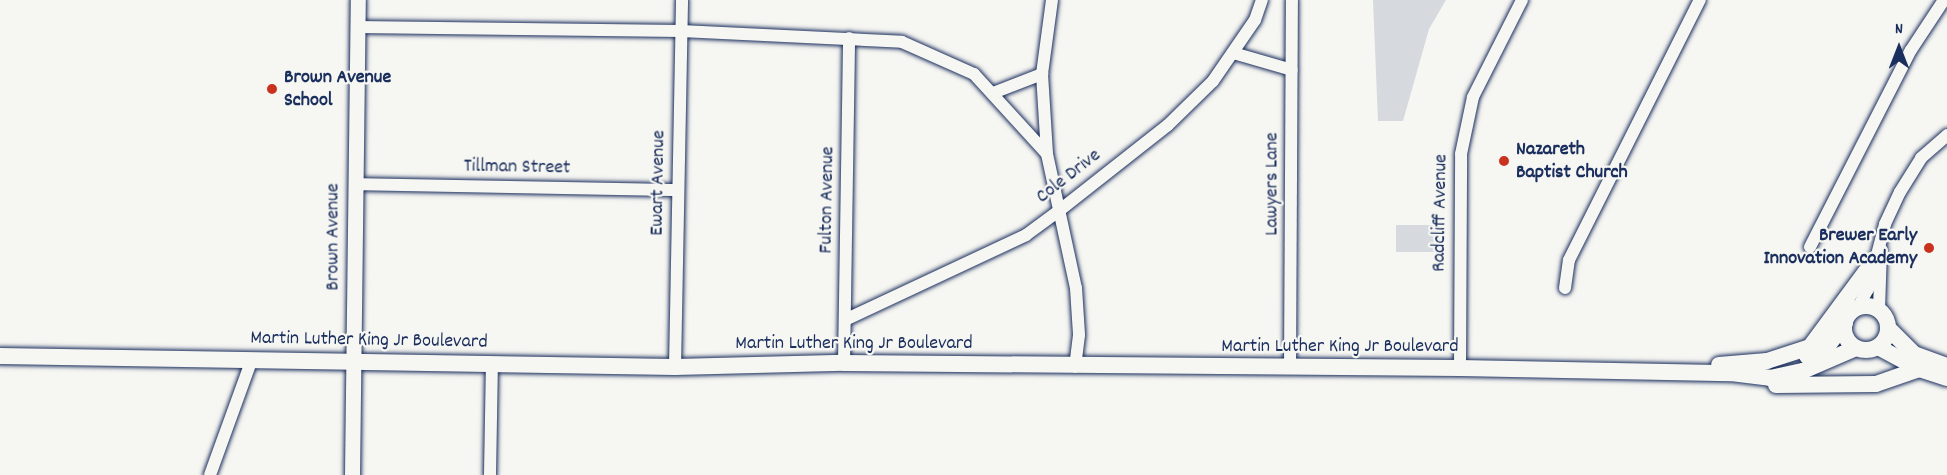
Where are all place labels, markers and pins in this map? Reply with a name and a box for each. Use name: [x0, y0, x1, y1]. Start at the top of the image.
place label: Brown Avenue School: [284, 66, 391, 113]
marker: Brown Avenue School: [265, 82, 279, 96]
place label: Nazareth Baptist Church: [1516, 138, 1628, 185]
marker: Nazareth Baptist Church: [1497, 154, 1511, 168]
place label: Brewer Early Innovation Academy: [1764, 225, 1917, 272]
marker: Brewer Early Innovation Academy: [1922, 241, 1936, 255]

